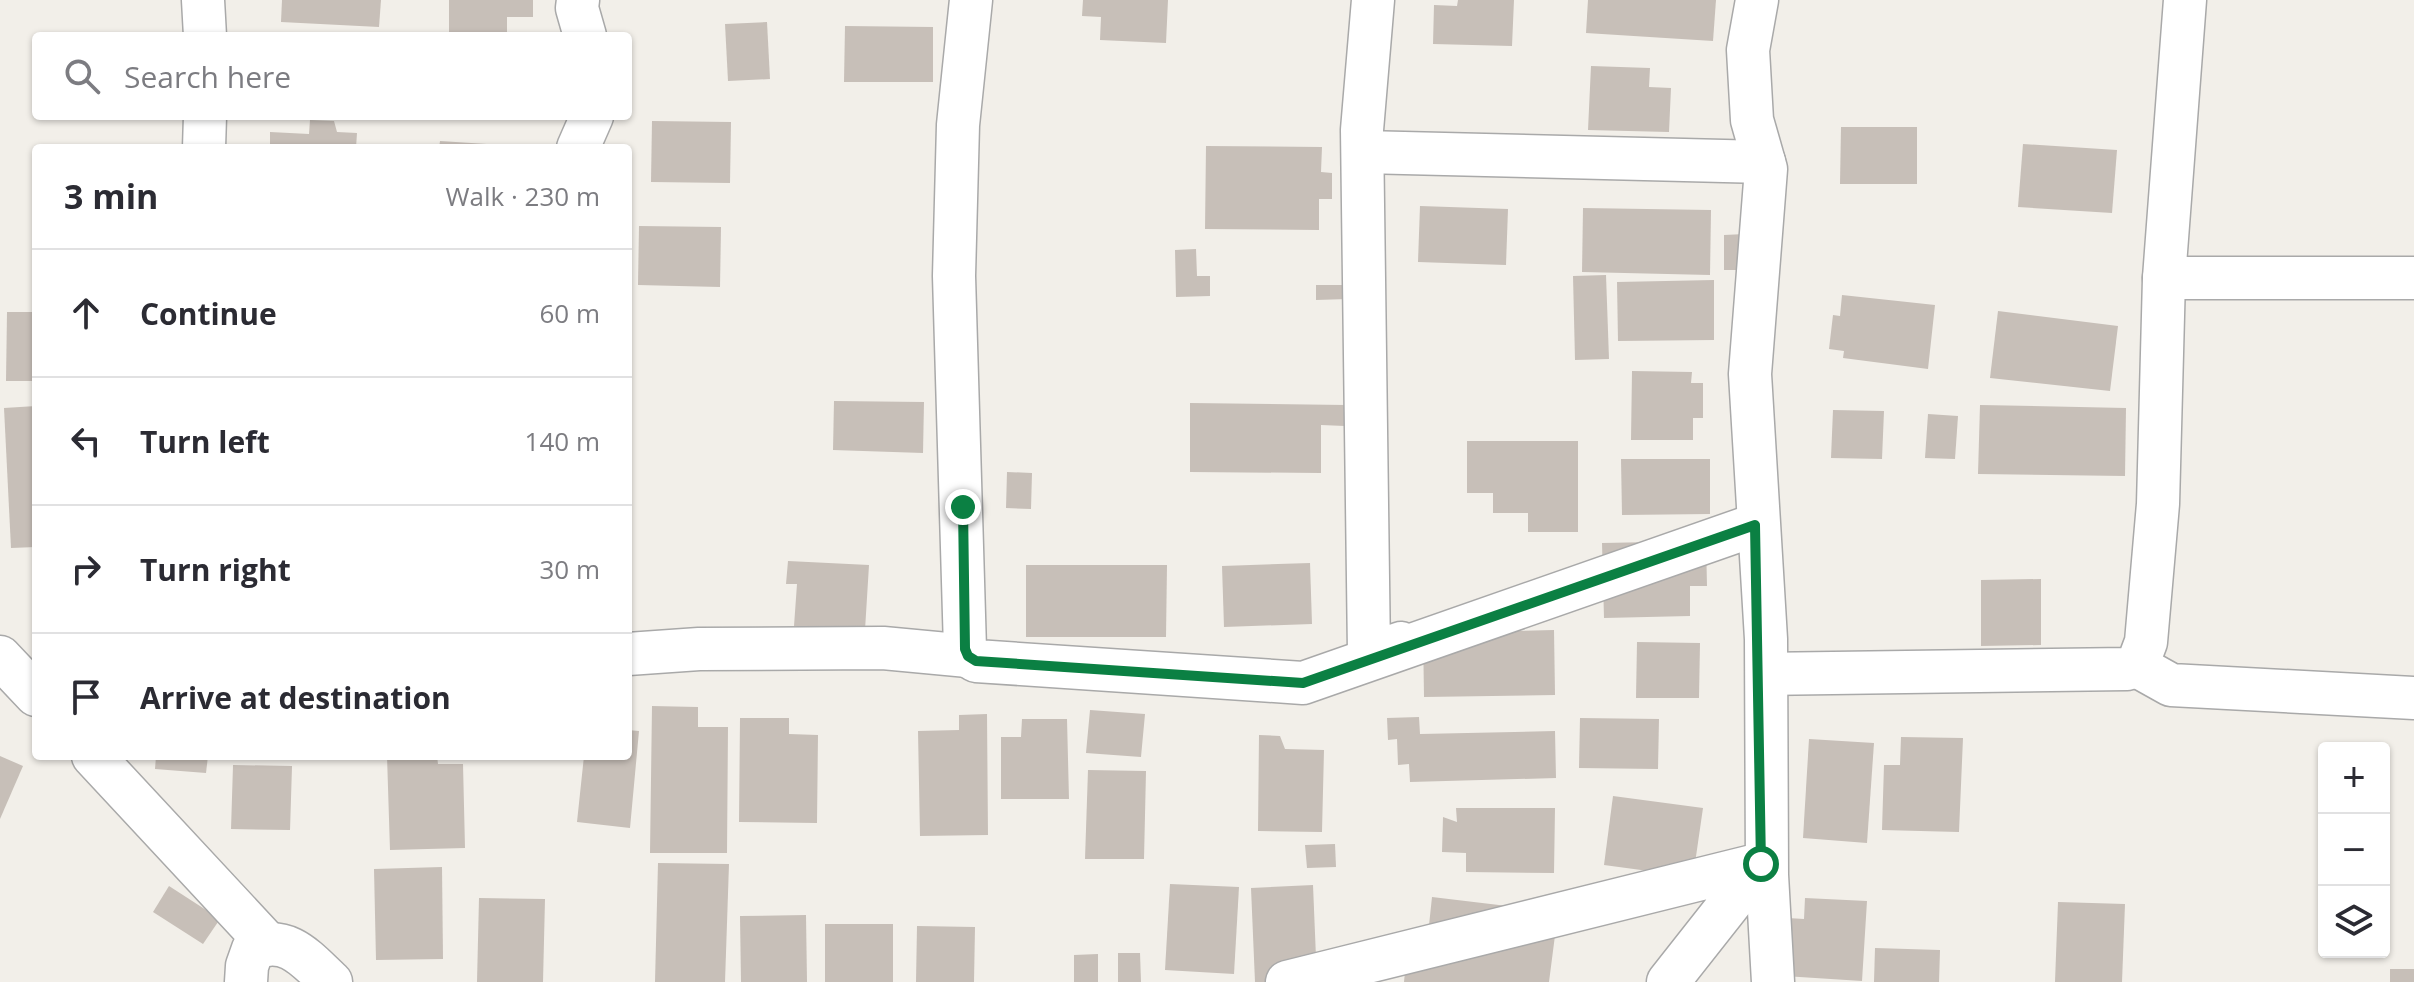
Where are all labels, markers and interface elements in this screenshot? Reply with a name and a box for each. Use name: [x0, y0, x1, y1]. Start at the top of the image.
search box: [32, 32, 632, 120]
icon: search: [60, 54, 104, 98]
text: Search here: [124, 56, 291, 97]
text: 3 min: [64, 173, 158, 219]
text: Walk · 230 m: [446, 178, 600, 214]
icon: ahead: [64, 291, 108, 335]
text: Continue: [140, 293, 277, 334]
text: 60 m: [539, 295, 600, 331]
icon: left: [64, 419, 108, 463]
text: Turn left: [140, 421, 270, 462]
text: 140 m: [525, 423, 600, 459]
route end: [945, 489, 981, 525]
icon: right: [64, 547, 108, 591]
text: Turn right: [140, 549, 291, 590]
text: 30 m: [539, 551, 600, 587]
icon: arrive: [64, 675, 108, 719]
text: Arrive at destination: [140, 677, 451, 718]
map controls: [2318, 742, 2390, 958]
button: +: [2318, 742, 2390, 814]
button: −: [2318, 814, 2390, 886]
route start: [1743, 846, 1779, 882]
button: layers: [2318, 886, 2390, 958]

